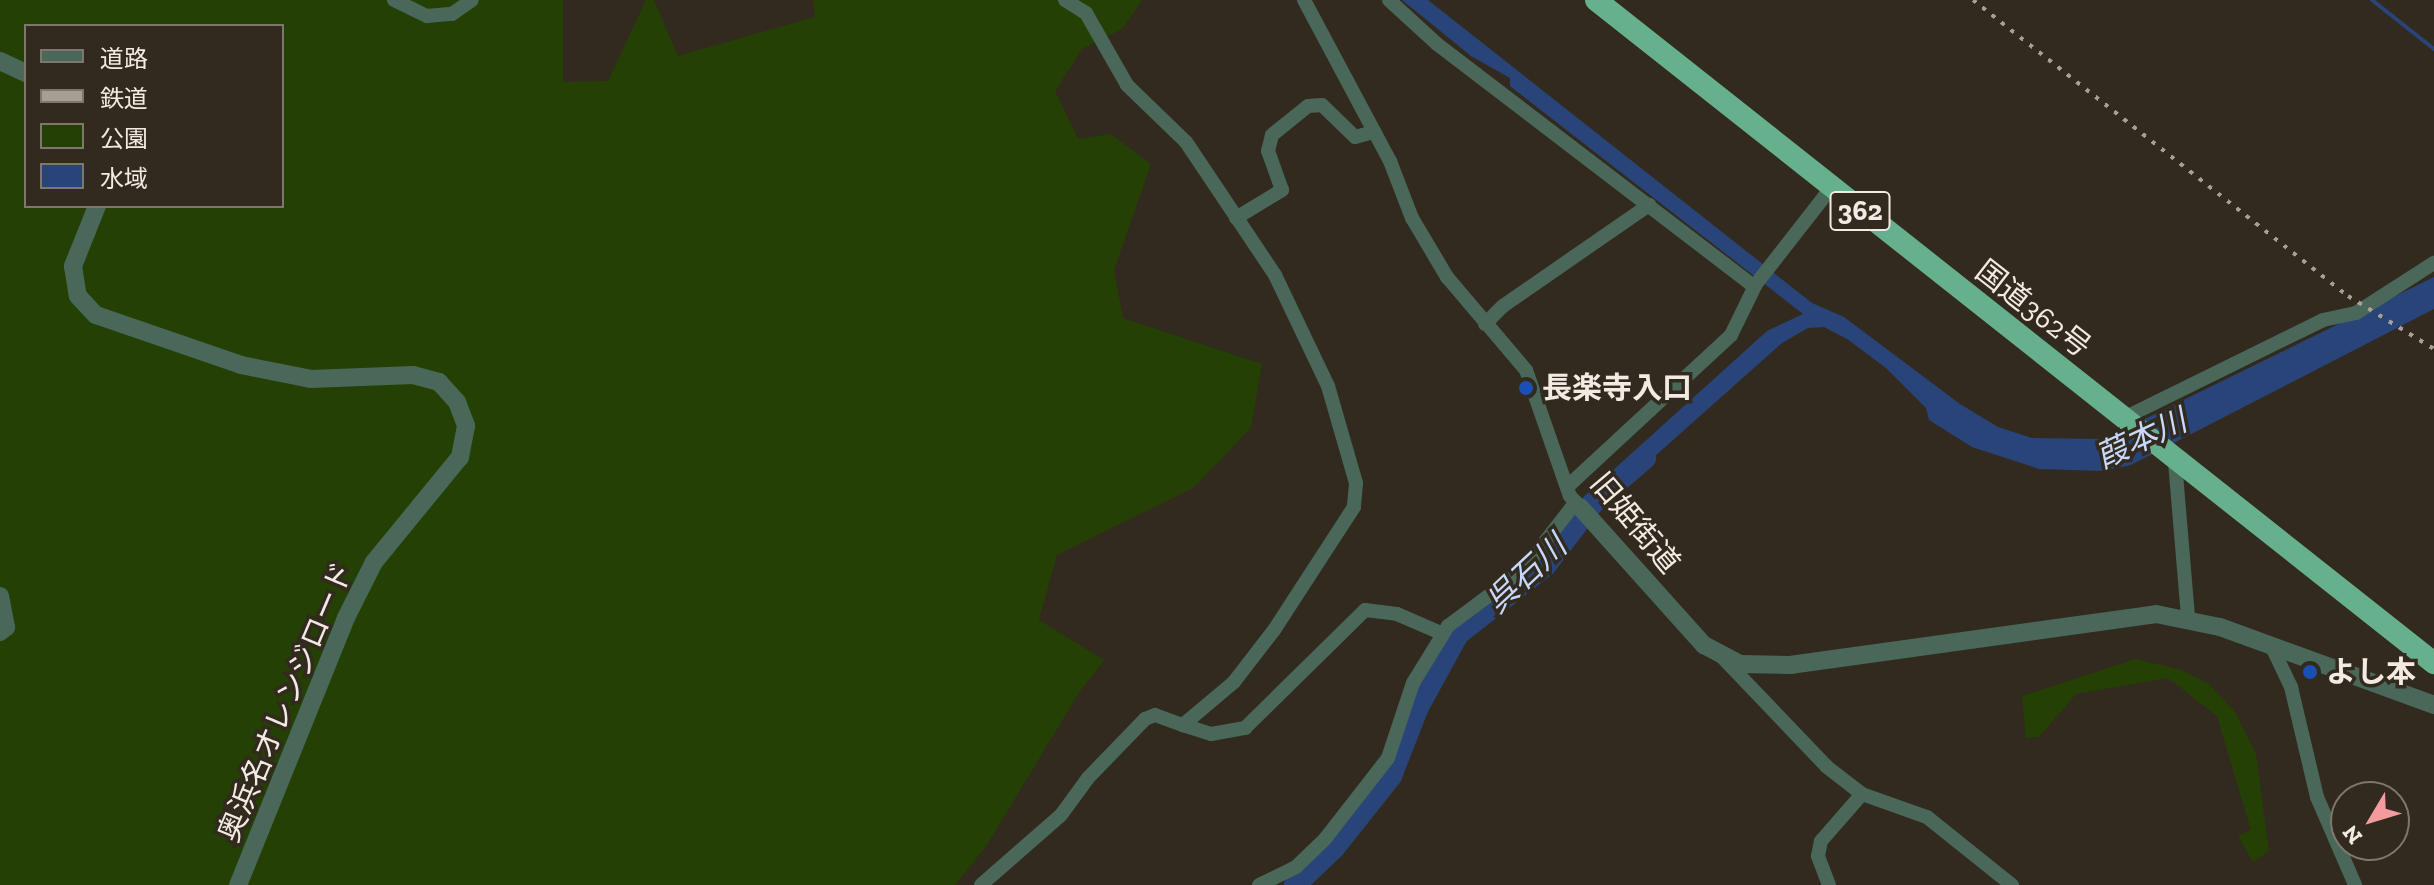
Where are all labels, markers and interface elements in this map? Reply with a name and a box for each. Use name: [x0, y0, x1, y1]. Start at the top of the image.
legend: [24, 24, 284, 208]
text: 道路: [100, 44, 148, 73]
text: 鉄道: [100, 84, 148, 113]
text: 公園: [100, 124, 148, 153]
text: 水域: [100, 164, 148, 193]
road number: 362: [1828, 187, 1892, 235]
street label: 国道362号: [1968, 253, 2098, 365]
place label: 長楽寺入口: [1542, 370, 1692, 406]
marker: 長楽寺入口: [1517, 379, 1535, 397]
water label: 葭本川: [2089, 401, 2193, 477]
street label: 旧姫街道: [1583, 465, 1687, 581]
water label: 呉石川: [1478, 527, 1574, 621]
street label: 奥浜名オレンジロード: [211, 557, 361, 847]
place label: よし本: [2326, 654, 2416, 690]
marker: よし本: [2301, 663, 2319, 681]
north arrow: [2330, 781, 2410, 861]
text: N: [2336, 820, 2368, 850]

